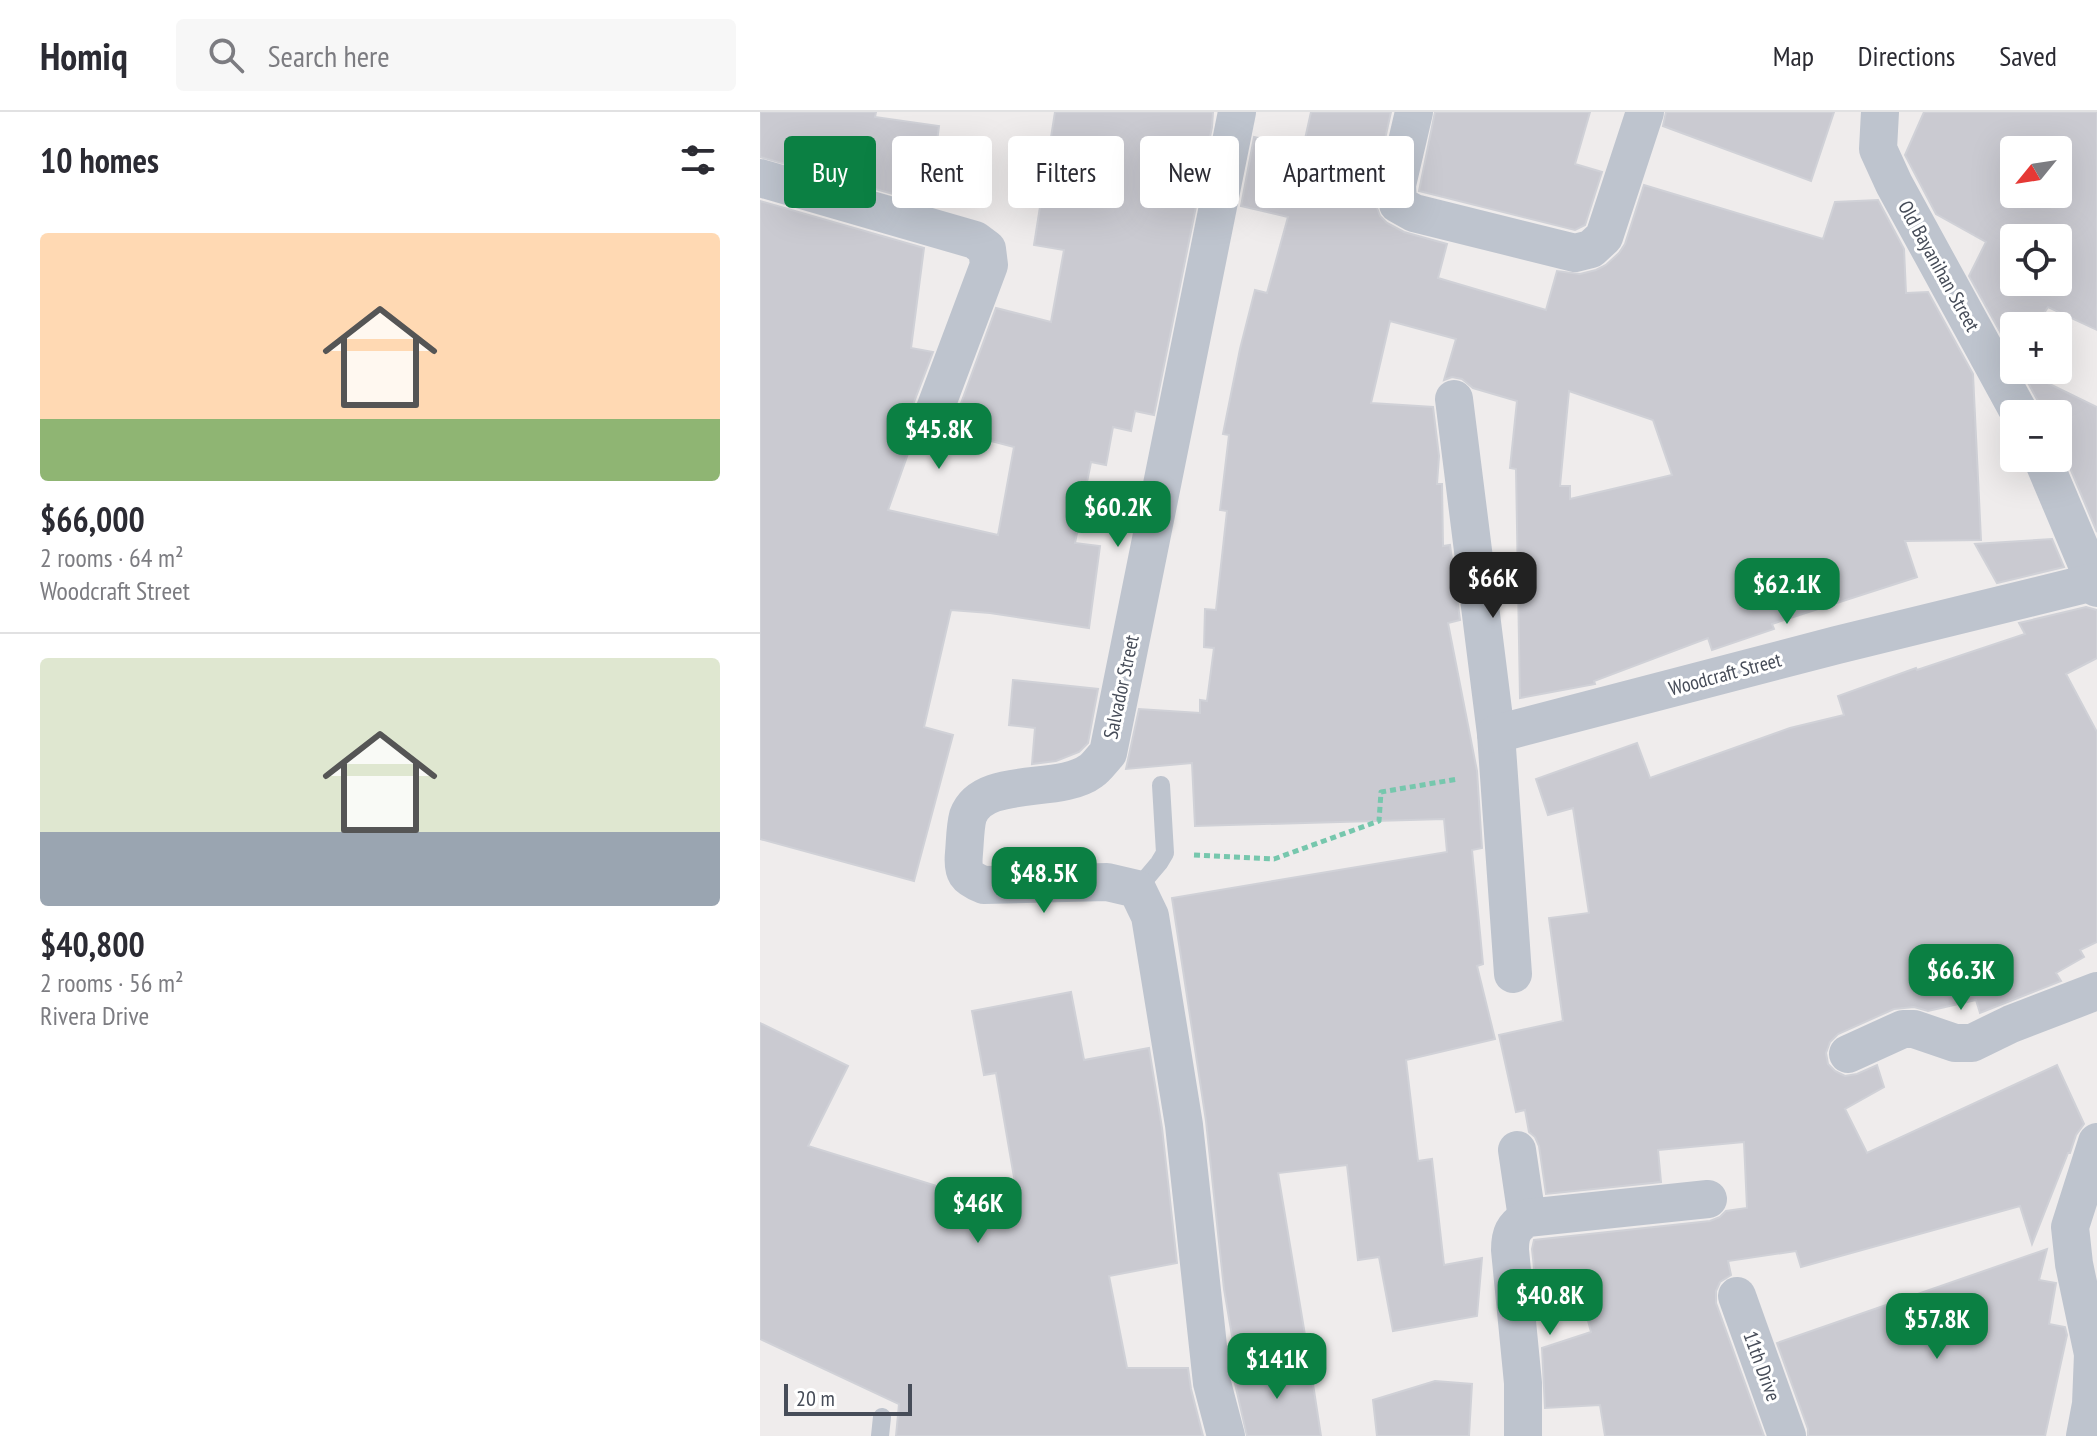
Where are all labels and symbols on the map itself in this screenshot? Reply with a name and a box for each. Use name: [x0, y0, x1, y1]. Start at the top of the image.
north arrow: [2000, 136, 2072, 208]
street label: Old Bayanihan Street: [1892, 196, 1986, 337]
pin: $45.8K: [874, 403, 1004, 471]
pin: $60.2K: [1053, 481, 1183, 549]
pin: $66K: [1446, 552, 1540, 620]
pin: $62.1K: [1722, 558, 1852, 626]
street label: Salvador Street: [1097, 632, 1145, 741]
street label: Woodcraft Street: [1666, 646, 1785, 701]
pin: $48.5K: [979, 847, 1109, 915]
pin: $66.3K: [1896, 944, 2026, 1012]
pin: $46K: [931, 1177, 1025, 1245]
pin: $40.8K: [1485, 1269, 1615, 1337]
pin: $57.8K: [1872, 1293, 2002, 1361]
street label: 11th Drive: [1737, 1327, 1787, 1405]
pin: $141K: [1221, 1333, 1333, 1401]
scale bar: [784, 1380, 912, 1416]

